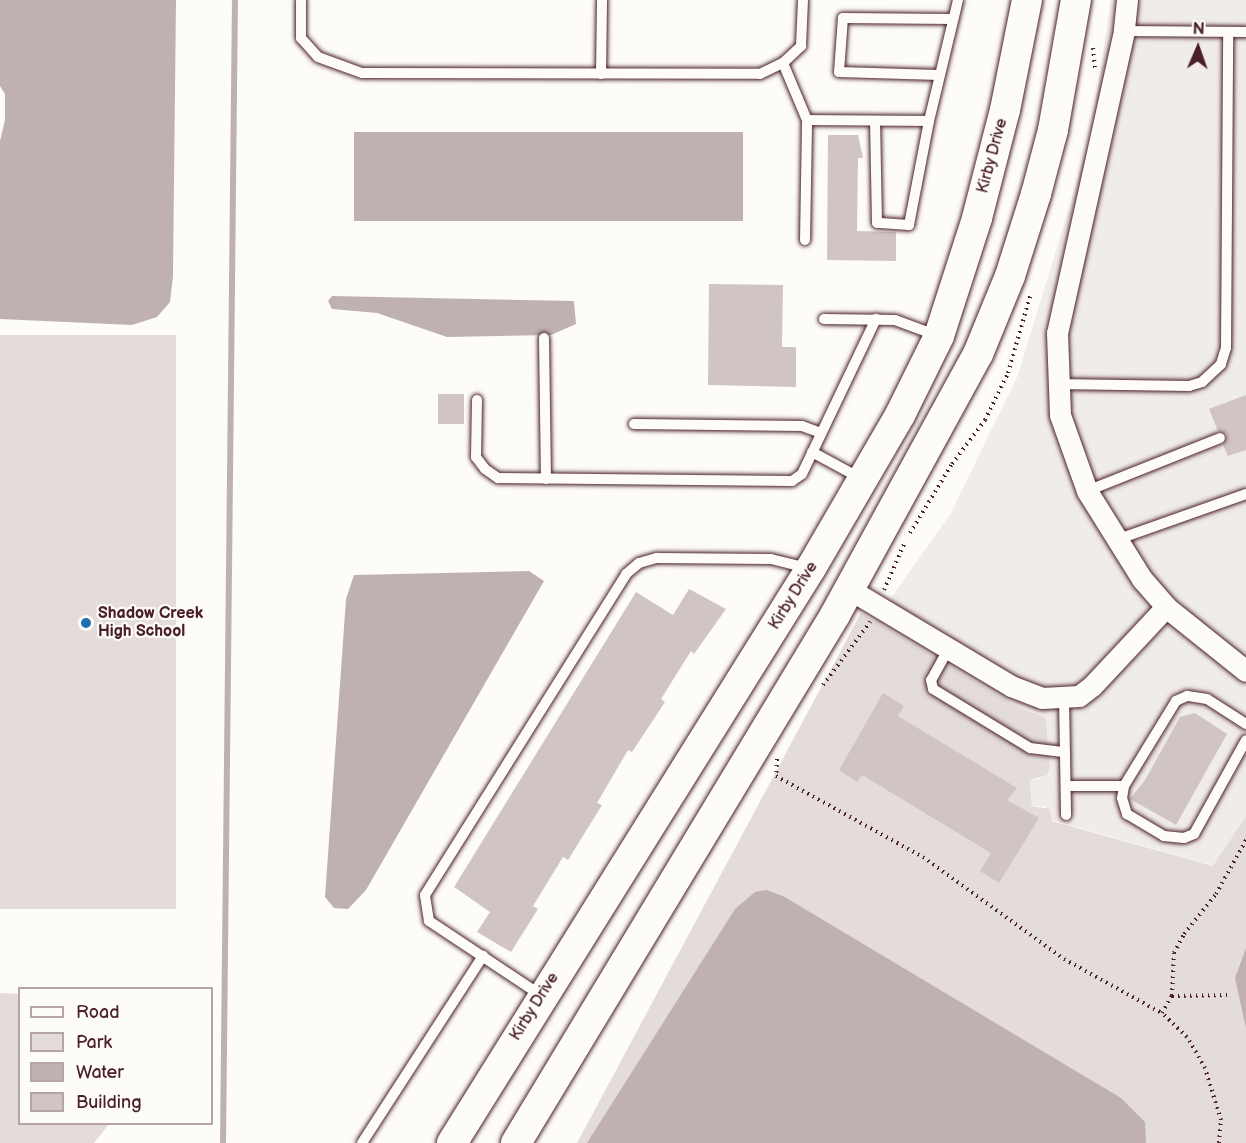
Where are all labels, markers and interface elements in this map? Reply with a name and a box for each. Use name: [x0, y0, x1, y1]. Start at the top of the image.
north arrow: [1168, 18, 1228, 78]
text: N: [1192, 20, 1205, 39]
street label: Kirby Drive: [974, 116, 1012, 196]
street label: Kirby Drive: [765, 558, 823, 634]
place label: Shadow Creek High School: [98, 604, 203, 642]
marker: Shadow Creek High School: [79, 616, 93, 630]
street label: Kirby Drive: [506, 969, 564, 1045]
legend: [18, 987, 213, 1125]
text: Road: [76, 1002, 120, 1023]
text: Park: [76, 1032, 112, 1053]
text: Water: [76, 1062, 124, 1083]
text: Building: [76, 1092, 142, 1113]

